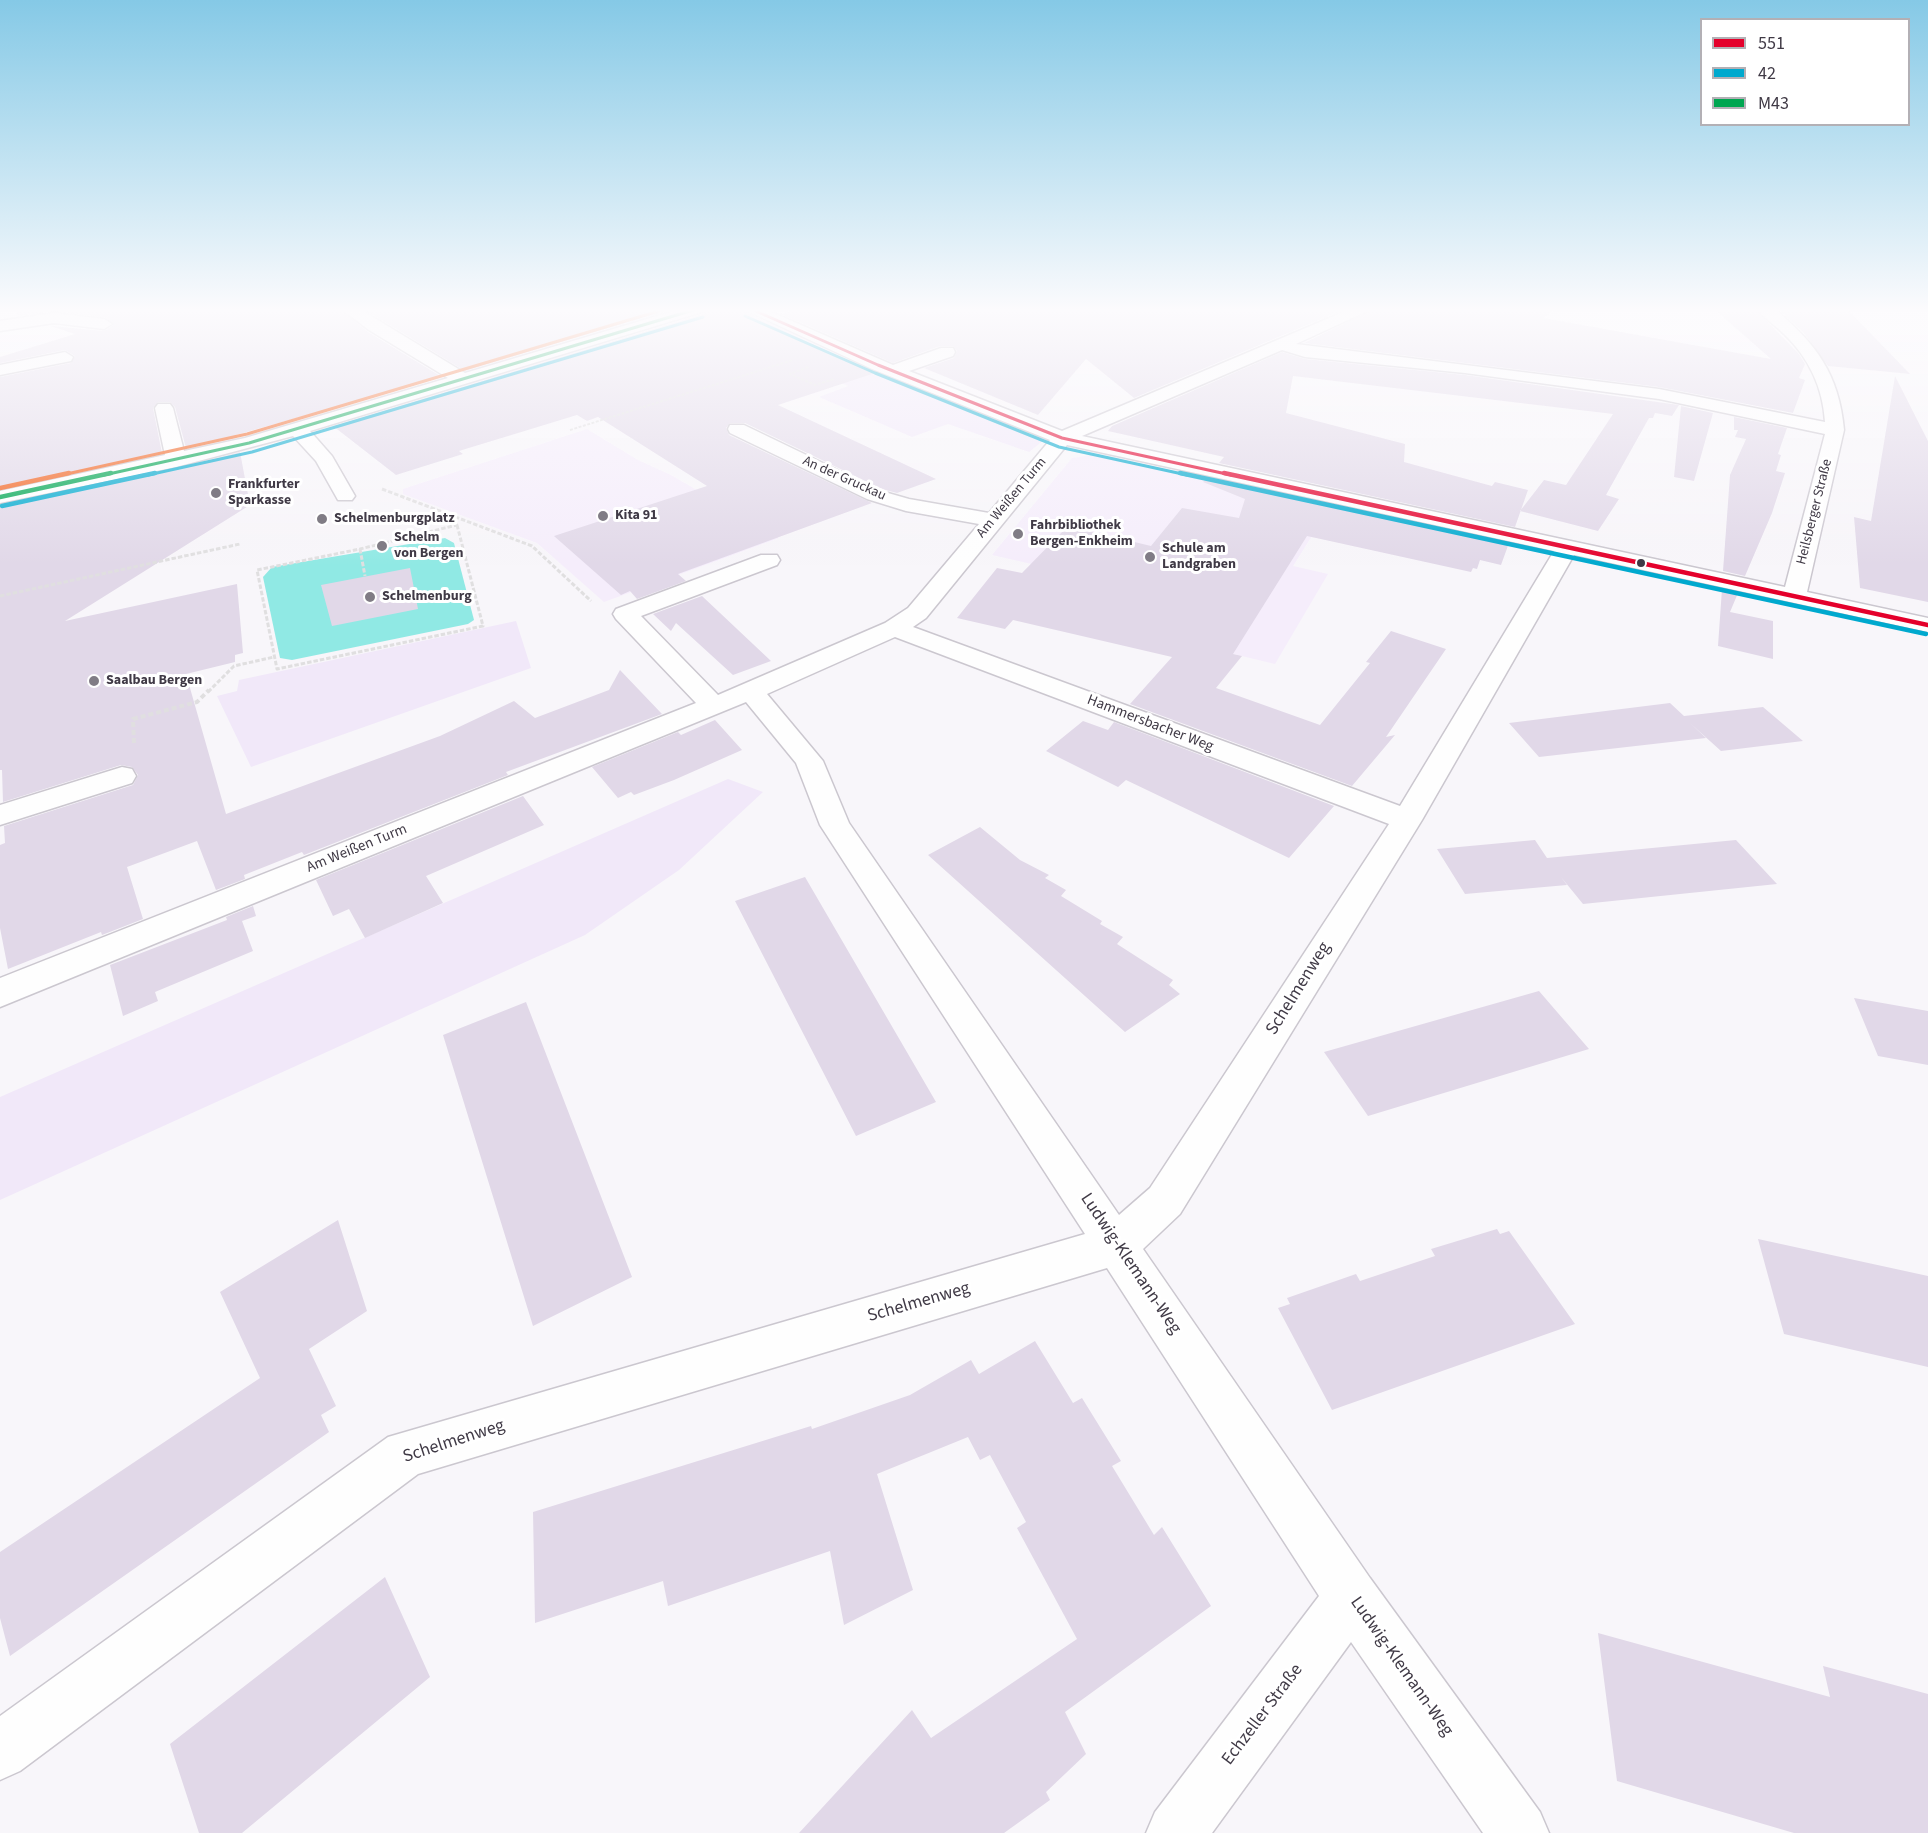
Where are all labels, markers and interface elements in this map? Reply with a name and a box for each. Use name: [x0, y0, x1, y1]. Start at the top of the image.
legend: [1700, 18, 1910, 126]
text: 551: [1758, 31, 1785, 56]
text: 42: [1758, 61, 1776, 86]
text: M43: [1758, 91, 1789, 116]
street label: An der Gruckau: [800, 453, 888, 505]
street label: Am Weißen Turm: [973, 454, 1051, 542]
street label: Heilsberger Straße: [1794, 457, 1836, 567]
place label: Frankfurter Sparkasse: [228, 477, 300, 509]
marker: Frankfurter Sparkasse: [209, 486, 223, 500]
place label: Kita 91: [615, 508, 657, 524]
marker: Kita 91: [596, 509, 610, 523]
place label: Schelmenburgplatz: [334, 511, 455, 527]
marker: Schelmenburgplatz: [315, 512, 329, 526]
place label: Fahrbibliothek Bergen-Enkheim: [1030, 518, 1133, 550]
marker: Fahrbibliothek Bergen-Enkheim: [1011, 527, 1025, 541]
place label: Schelm von Bergen: [394, 530, 463, 562]
marker: Schelm von Bergen: [375, 539, 389, 553]
place label: Schule am Landgraben: [1162, 541, 1236, 574]
marker: Schule am Landgraben: [1143, 550, 1157, 564]
unlabelled marker: [1635, 557, 1647, 569]
place label: Schelmenburg: [382, 589, 472, 605]
marker: Schelmenburg: [363, 590, 377, 604]
place label: Saalbau Bergen: [106, 673, 202, 689]
marker: Saalbau Bergen: [87, 674, 101, 688]
street label: Hammersbacher Weg: [1084, 692, 1216, 756]
street label: Am Weißen Turm: [304, 821, 410, 877]
street label: Schelmenweg: [1262, 939, 1336, 1039]
street label: Ludwig-Klemann-Weg: [1075, 1189, 1185, 1339]
street label: Schelmenweg: [865, 1278, 973, 1328]
street label: Schelmenweg: [400, 1415, 508, 1469]
street label: Ludwig-Klemann-Weg: [1345, 1593, 1457, 1741]
street label: Echzeller Straße: [1218, 1660, 1308, 1770]

